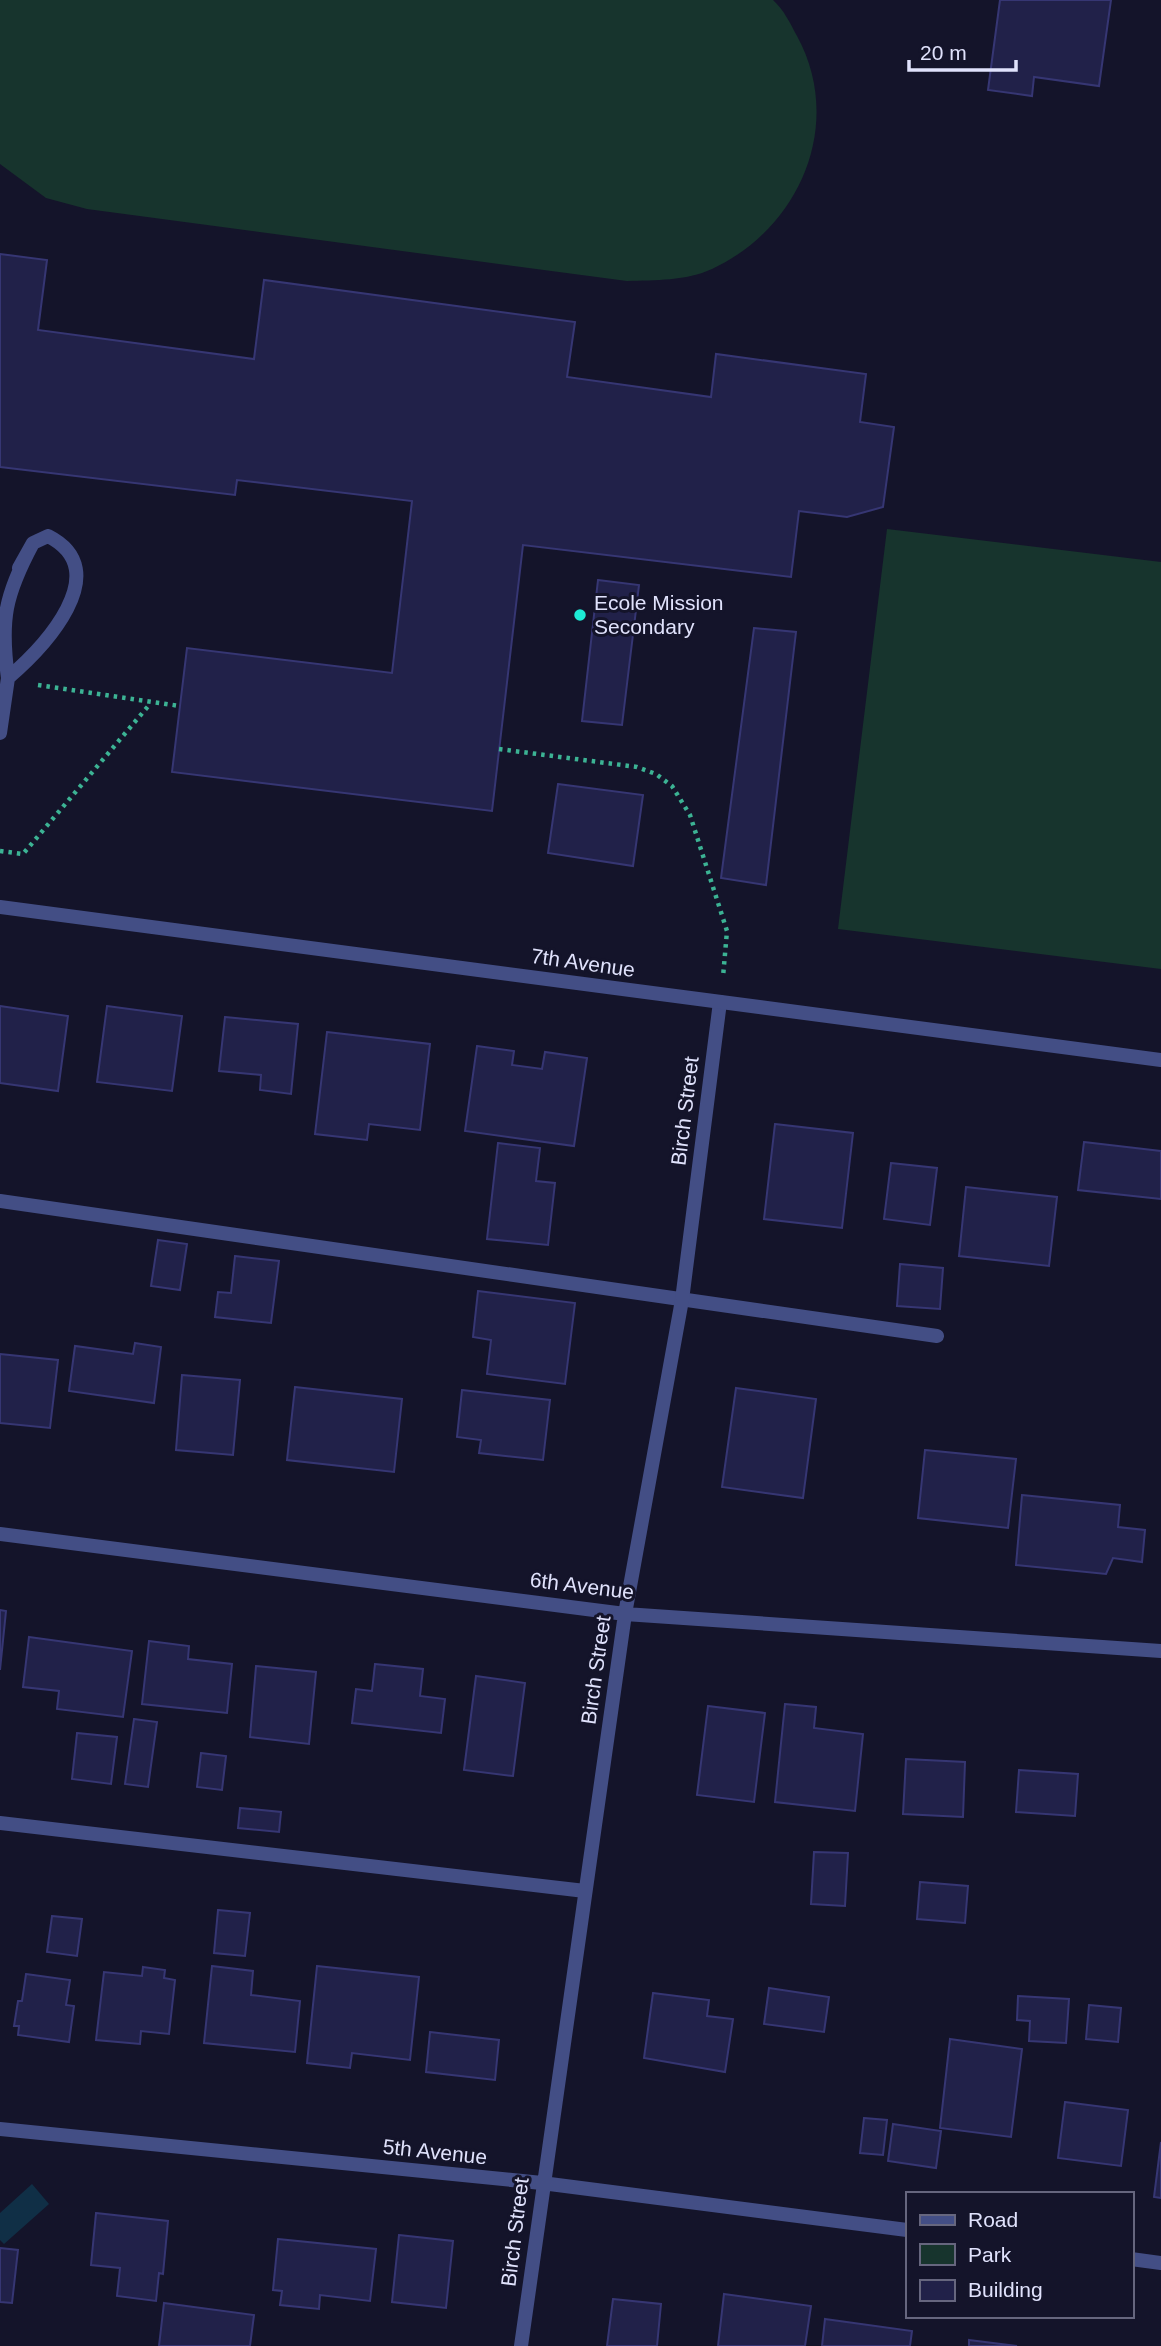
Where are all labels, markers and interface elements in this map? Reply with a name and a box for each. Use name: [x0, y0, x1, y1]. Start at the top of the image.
scale bar: [909, 28, 1016, 72]
text: 20 m: [920, 41, 967, 64]
place label: Ecole Mission Secondary: [594, 591, 724, 638]
marker: Ecole Mission Secondary: [572, 607, 588, 623]
street label: 7th Avenue: [530, 944, 637, 981]
street label: Birch Street: [666, 1055, 703, 1167]
street label: 6th Avenue: [529, 1568, 635, 1603]
street label: Birch Street: [576, 1614, 615, 1726]
street label: 5th Avenue: [382, 2135, 488, 2168]
street label: Birch Street: [496, 2176, 533, 2288]
legend: [906, 2192, 1133, 2318]
text: Road: [968, 2208, 1018, 2231]
text: Park: [968, 2243, 1012, 2266]
text: Building: [968, 2278, 1043, 2301]

